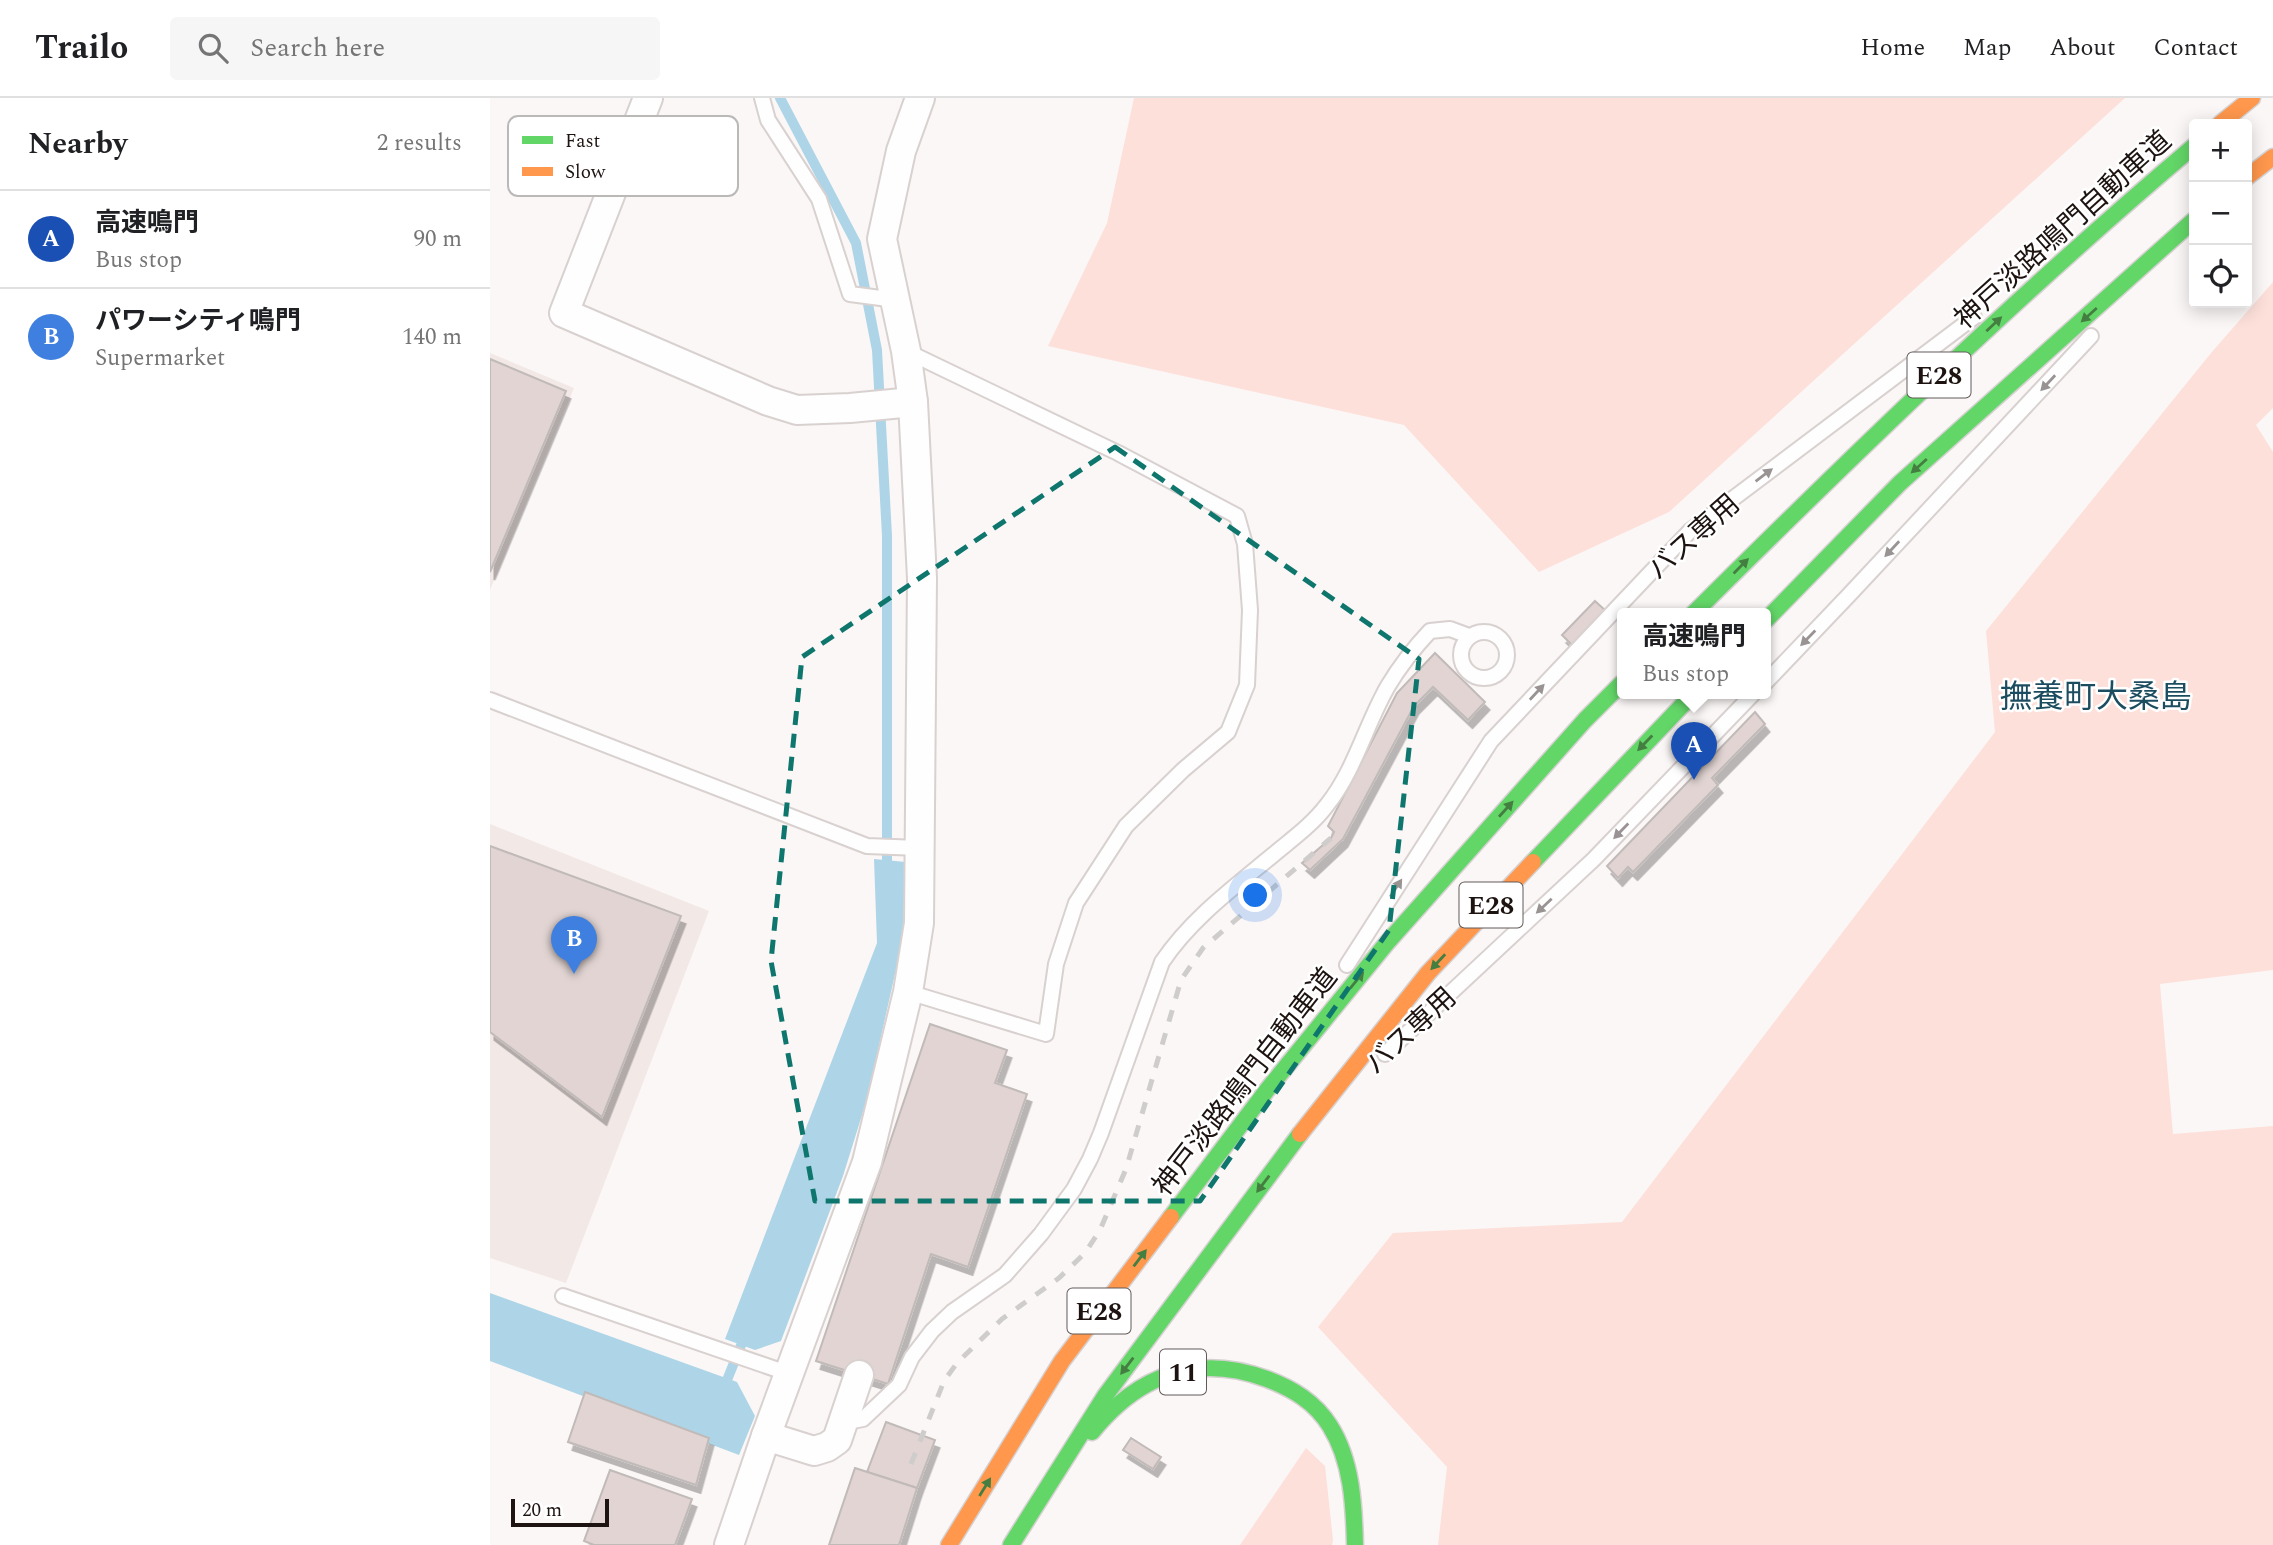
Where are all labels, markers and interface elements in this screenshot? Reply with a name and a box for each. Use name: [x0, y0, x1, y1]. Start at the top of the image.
search box: [170, 17, 660, 80]
text: Trailo: [35, 23, 128, 73]
text: Search here: [250, 28, 385, 68]
icon: search: [194, 29, 232, 67]
text: Home: [1860, 30, 1925, 66]
text: Map: [1963, 30, 2011, 66]
text: About: [2049, 30, 2115, 66]
text: Contact: [2153, 30, 2238, 66]
legend: [508, 116, 738, 196]
map controls: [2189, 119, 2252, 308]
button: +: [2189, 119, 2252, 182]
street label: 神戸淡路鳴門自動車道: [1945, 120, 2181, 340]
text: Nearby: [28, 121, 127, 167]
text: 2 results: [377, 126, 462, 161]
text: Fast: [565, 127, 601, 156]
text: Slow: [565, 158, 606, 187]
button: −: [2189, 182, 2252, 245]
text: 高速鳴門: [95, 203, 199, 243]
text: A: [42, 222, 60, 257]
text: 90 m: [413, 222, 462, 257]
text: Bus stop: [95, 243, 182, 278]
button: locate: [2189, 245, 2252, 308]
text: パワーシティ鳴門: [95, 301, 301, 341]
one-way arrow: [2080, 306, 2097, 322]
one-way arrow: [1985, 316, 2002, 332]
text: B: [43, 320, 59, 355]
text: 140 m: [402, 320, 462, 355]
text: Supermarket: [95, 341, 225, 376]
road number: E28: [1908, 352, 1970, 398]
one-way arrow: [2040, 374, 2056, 391]
one-way arrow: [1910, 458, 1928, 474]
one-way arrow: [1755, 469, 1773, 483]
street label: バス専用: [1638, 484, 1750, 591]
one-way arrow: [1885, 540, 1901, 557]
one-way arrow: [1732, 558, 1749, 574]
popup: [1617, 608, 1771, 699]
text: 高速鳴門: [1642, 617, 1746, 657]
one-way arrow: [1799, 630, 1816, 647]
text: Bus stop: [1642, 657, 1729, 692]
district label: 撫養町大桑島: [2000, 673, 2192, 722]
one-way arrow: [1529, 684, 1545, 701]
pin: A: [1671, 722, 1717, 780]
one-way arrow: [1638, 734, 1654, 751]
one-way arrow: [1498, 800, 1513, 817]
one-way arrow: [1613, 822, 1629, 839]
your location: [1238, 878, 1272, 912]
one-way arrow: [1390, 878, 1403, 898]
road number: E28: [1460, 883, 1522, 928]
one-way arrow: [1536, 897, 1553, 913]
pin: B: [551, 916, 597, 974]
one-way arrow: [1431, 953, 1447, 970]
street label: 神戸淡路鳴門自動車道: [1142, 958, 1348, 1205]
one-way arrow: [1349, 971, 1364, 989]
street label: バス専用: [1355, 977, 1467, 1085]
one-way arrow: [1256, 1174, 1271, 1192]
one-way arrow: [1132, 1249, 1146, 1267]
road number: E28: [1068, 1288, 1130, 1334]
road number: 11: [1160, 1350, 1206, 1394]
one-way arrow: [1120, 1357, 1134, 1375]
one-way arrow: [978, 1477, 991, 1496]
scale bar: [511, 1496, 609, 1528]
text: 20 m: [522, 1496, 562, 1525]

